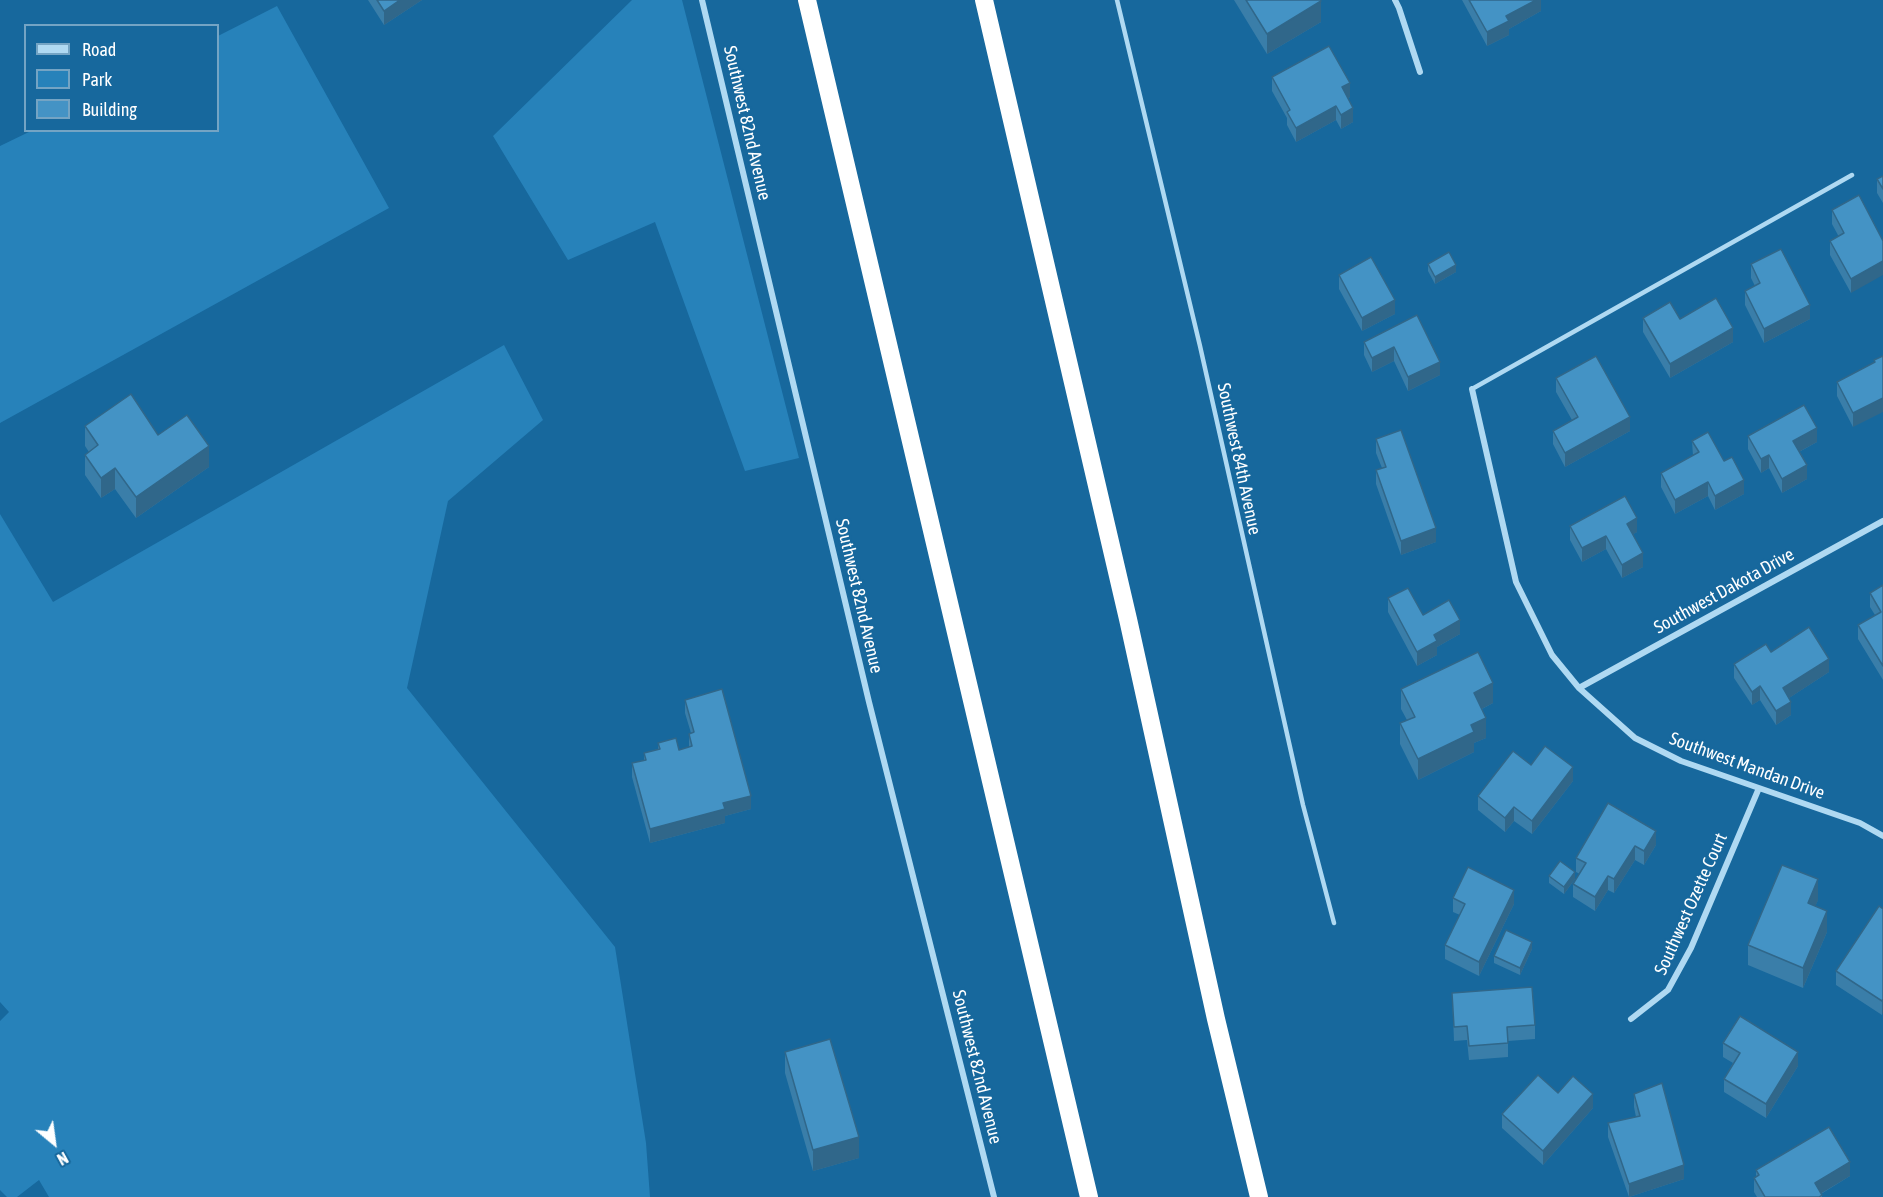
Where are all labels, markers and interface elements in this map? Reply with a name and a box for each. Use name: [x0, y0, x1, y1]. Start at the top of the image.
legend: [24, 24, 219, 132]
text: Road: [82, 39, 116, 60]
street label: Southwest 82nd Avenue: [719, 44, 775, 202]
text: Park: [82, 69, 112, 90]
text: Building: [82, 99, 137, 120]
street label: Southwest 84th Avenue: [1212, 381, 1266, 537]
street label: Southwest 82nd Avenue: [831, 517, 887, 675]
street label: Southwest Dakota Drive: [1650, 544, 1798, 638]
street label: Southwest Mandan Drive: [1666, 728, 1828, 804]
street label: Southwest Ozette Court: [1650, 830, 1732, 978]
street label: Southwest 82nd Avenue: [947, 988, 1007, 1146]
north arrow: [24, 1113, 84, 1173]
text: N: [54, 1149, 71, 1169]

